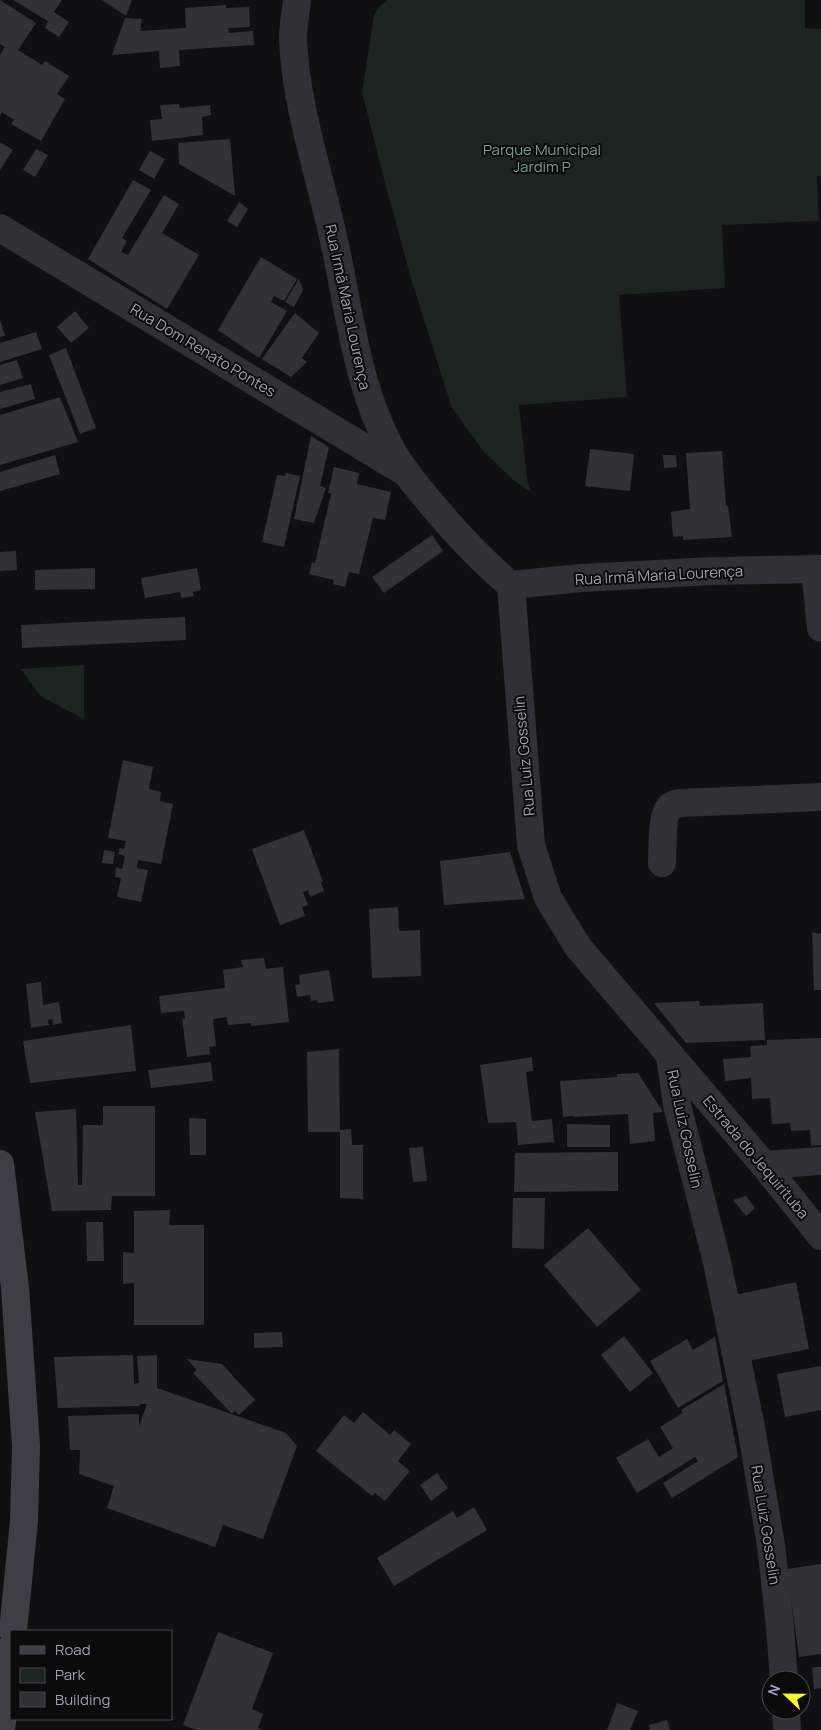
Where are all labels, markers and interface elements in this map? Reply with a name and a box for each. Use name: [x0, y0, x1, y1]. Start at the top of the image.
park label: Parque Municipal Jardim P: [483, 139, 601, 177]
street label: Rua Irmã Maria Lourença: [320, 222, 376, 392]
street label: Rua Dom Renato Pontes: [126, 298, 280, 402]
street label: Rua Irmã Maria Lourença: [574, 560, 744, 590]
street label: Rua Luiz Gosselin: [508, 695, 540, 817]
street label: Rua Luiz Gosselin: [662, 1068, 708, 1190]
street label: Estrada do Jequirituba: [698, 1091, 814, 1223]
street label: Rua Luiz Gosselin: [746, 1464, 786, 1586]
legend: [10, 1630, 172, 1720]
text: Road: [55, 1639, 91, 1660]
text: Park: [55, 1664, 85, 1685]
north arrow: [761, 1670, 811, 1720]
text: N: [763, 1682, 784, 1698]
text: Building: [55, 1689, 110, 1710]

